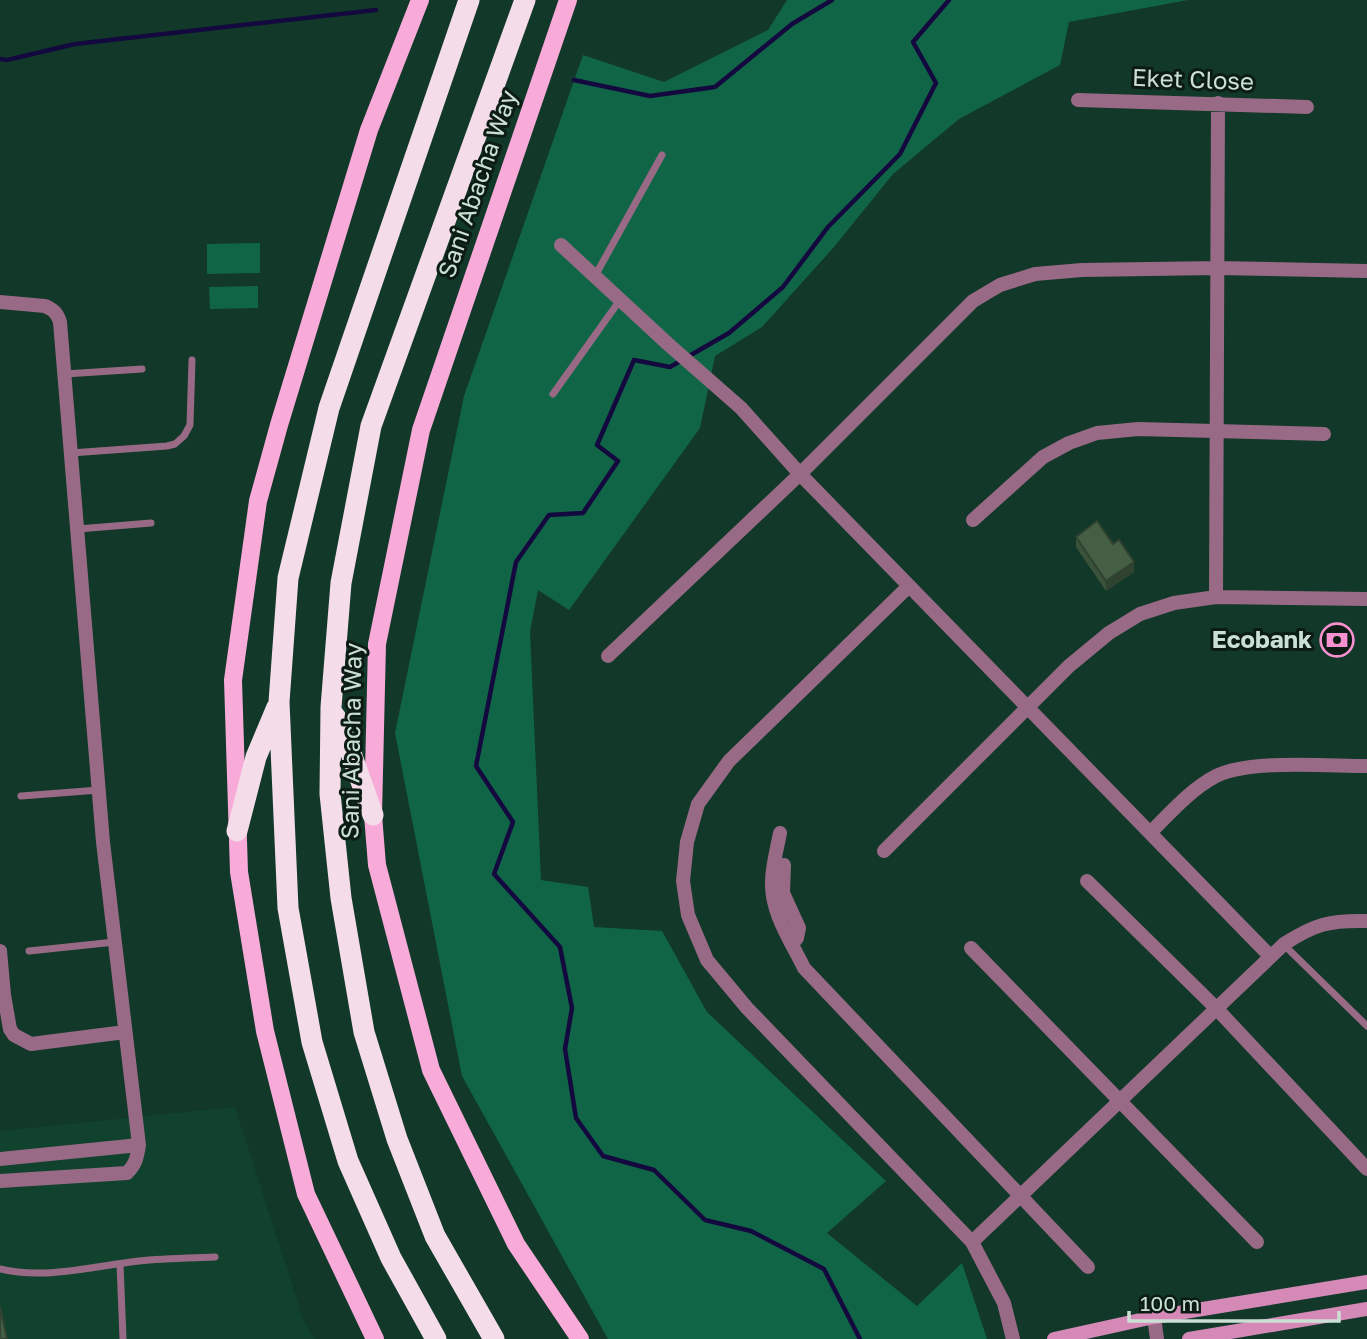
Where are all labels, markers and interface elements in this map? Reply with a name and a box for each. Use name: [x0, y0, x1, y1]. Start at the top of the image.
street label: Eket Close: [1132, 62, 1255, 95]
street label: Sani Abacha Way: [431, 86, 522, 281]
bank icon: Ecobank: [1318, 621, 1356, 659]
place label: Ecobank: [1212, 624, 1312, 653]
street label: Sani Abacha Way: [334, 642, 367, 839]
scale bar: [1129, 1280, 1339, 1324]
text: 100 m: [1140, 1290, 1200, 1316]

